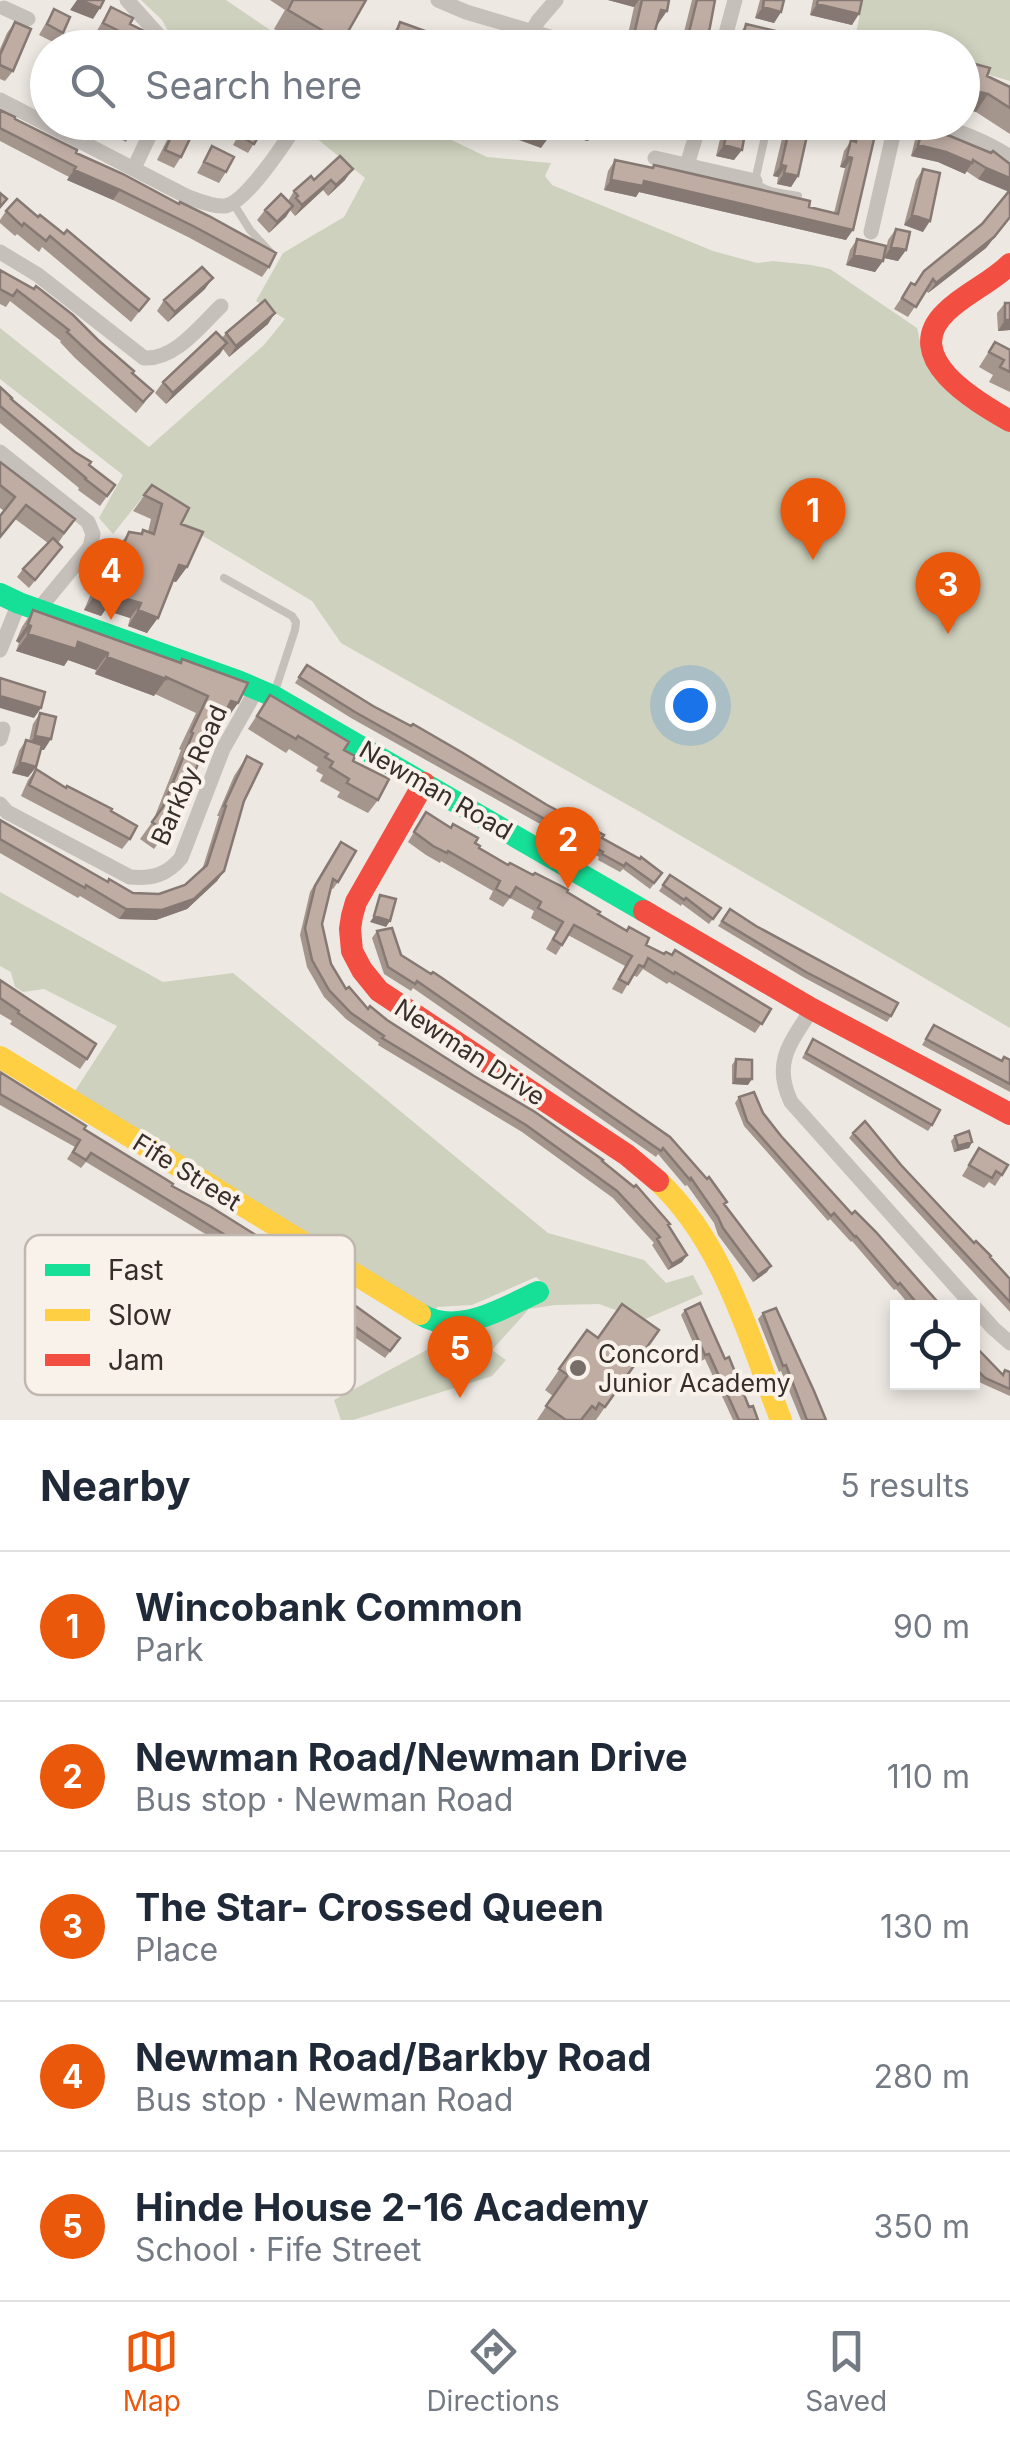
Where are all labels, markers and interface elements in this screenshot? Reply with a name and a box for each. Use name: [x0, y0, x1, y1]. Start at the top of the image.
search box: [30, 30, 980, 140]
icon: search: [65, 58, 120, 113]
text: Search here: [145, 62, 362, 108]
pin: 1: [780, 478, 846, 560]
pin: 4: [78, 538, 144, 620]
pin: 3: [916, 552, 980, 634]
your location: [665, 680, 716, 731]
street label: Barkby Road: [145, 700, 233, 850]
street label: Newman Road: [354, 734, 518, 846]
pin: 2: [536, 806, 600, 889]
street label: Newman Drive: [389, 992, 551, 1112]
street label: Fife Street: [128, 1127, 246, 1217]
legend: [25, 1235, 355, 1395]
text: Fast: [108, 1253, 164, 1287]
text: Slow: [108, 1298, 172, 1332]
map controls: [890, 1300, 980, 1390]
button: locate: [890, 1300, 980, 1390]
pin: 5: [428, 1316, 492, 1398]
place label: Concord Junior Academy: [598, 1339, 791, 1398]
text: Jam: [108, 1343, 164, 1377]
marker: Concord Junior Academy: [567, 1357, 589, 1379]
text: Nearby: [40, 1460, 191, 1511]
text: 5 results: [840, 1466, 970, 1505]
text: Wincobank Common: [135, 1584, 523, 1630]
text: 1: [66, 1607, 79, 1646]
text: 90 m: [893, 1607, 970, 1646]
text: Park: [135, 1630, 204, 1669]
text: Newman Road/Newman Drive: [135, 1734, 688, 1780]
text: 2: [62, 1757, 83, 1796]
text: 110 m: [887, 1757, 970, 1796]
text: Bus stop · Newman Road: [135, 1780, 513, 1819]
text: The Star- Crossed Queen: [135, 1884, 604, 1930]
text: 3: [62, 1907, 83, 1946]
text: 130 m: [880, 1907, 970, 1946]
text: Place: [135, 1930, 218, 1969]
text: Newman Road/Barkby Road: [135, 2034, 651, 2080]
text: 4: [62, 2057, 83, 2096]
text: 280 m: [873, 2057, 970, 2096]
text: Bus stop · Newman Road: [135, 2080, 513, 2119]
text: Hinde House 2-16 Academy: [135, 2184, 649, 2230]
text: 5: [62, 2207, 83, 2246]
text: 350 m: [874, 2207, 970, 2246]
text: School · Fife Street: [135, 2230, 422, 2269]
tab: Map: [123, 2324, 181, 2418]
tab: Directions: [426, 2324, 560, 2418]
tab: Saved: [805, 2324, 887, 2418]

